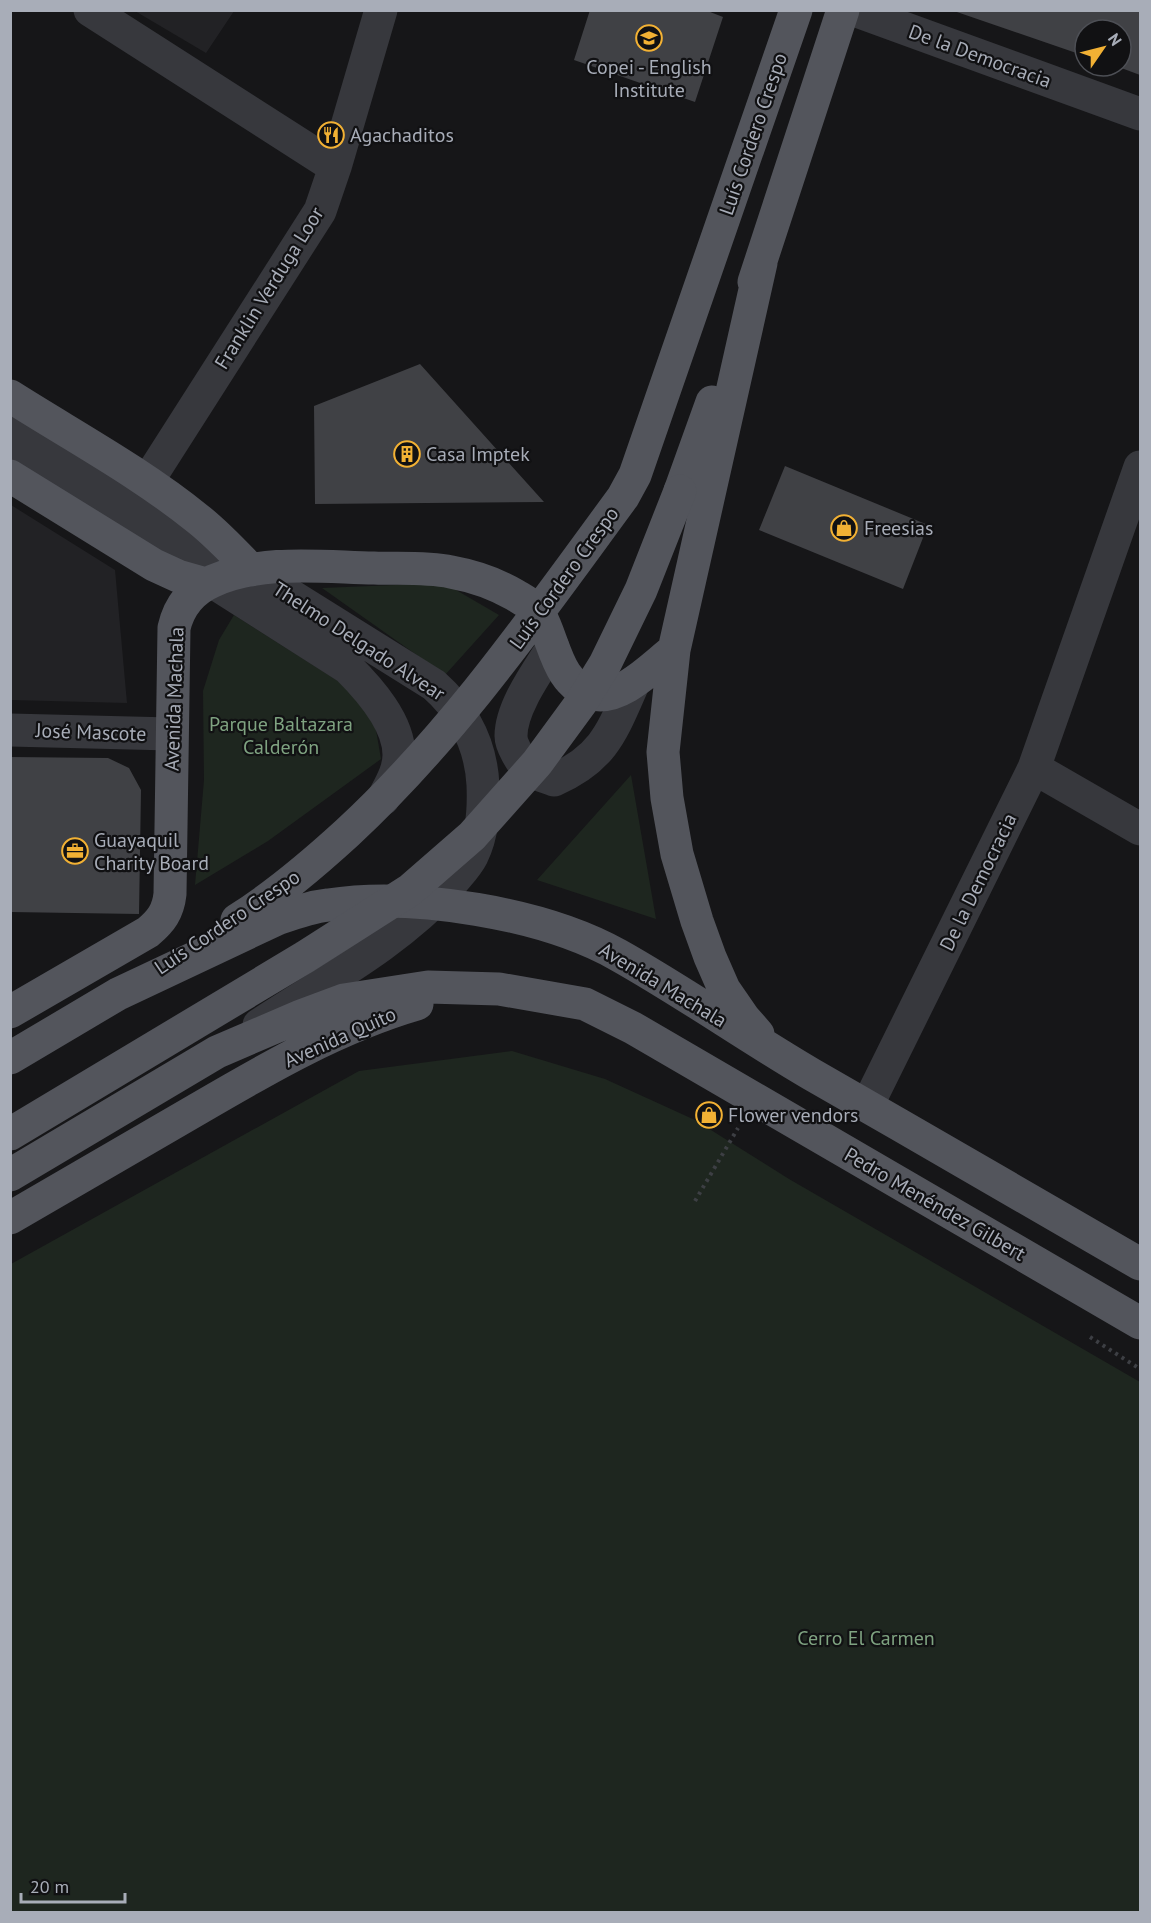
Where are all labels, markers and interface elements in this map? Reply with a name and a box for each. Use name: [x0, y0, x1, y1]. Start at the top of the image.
street label: De la Democracia: [905, 18, 1055, 94]
north arrow: [1073, 18, 1133, 78]
school or university icon: Copei - English Institute: [634, 23, 664, 53]
text: N: [1104, 29, 1126, 49]
street label: Luís Cordero Crespo: [713, 49, 793, 219]
place label: Copei - English Institute: [586, 54, 712, 103]
restaurant icon: Agachaditos: [316, 120, 346, 150]
place label: Agachaditos: [350, 122, 454, 148]
street label: Franklin Verduga Loor: [209, 202, 330, 374]
building icon: Casa Imptek: [392, 439, 422, 469]
place label: Casa Imptek: [426, 441, 530, 467]
street label: Luís Cordero Crespo: [504, 502, 624, 654]
shop icon: Freesias: [829, 513, 859, 543]
place label: Freesias: [864, 515, 933, 541]
street label: Thelmo Delgado Alvear: [268, 576, 450, 707]
street label: Avenida Machala: [158, 626, 190, 772]
park label: Parque Baltazara Calderón: [209, 711, 353, 760]
street label: José Mascote: [34, 717, 147, 747]
street label: De la Democracia: [933, 809, 1023, 955]
place label: Guayaquil Charity Board: [94, 827, 209, 876]
office icon: Guayaquil Charity Board: [60, 836, 90, 866]
street label: Luís Cordero Crespo: [149, 864, 305, 980]
street label: Avenida Machala: [594, 937, 732, 1033]
street label: Avenida Quito: [280, 1001, 400, 1073]
shop icon: Flower vendors: [694, 1100, 724, 1130]
place label: Flower vendors: [728, 1102, 858, 1128]
street label: Pedro Menéndez Gilbert: [840, 1141, 1031, 1267]
park label: Cerro El Carmen: [797, 1625, 935, 1651]
scale bar: [21, 1866, 124, 1904]
text: 20 m: [30, 1875, 69, 1898]

